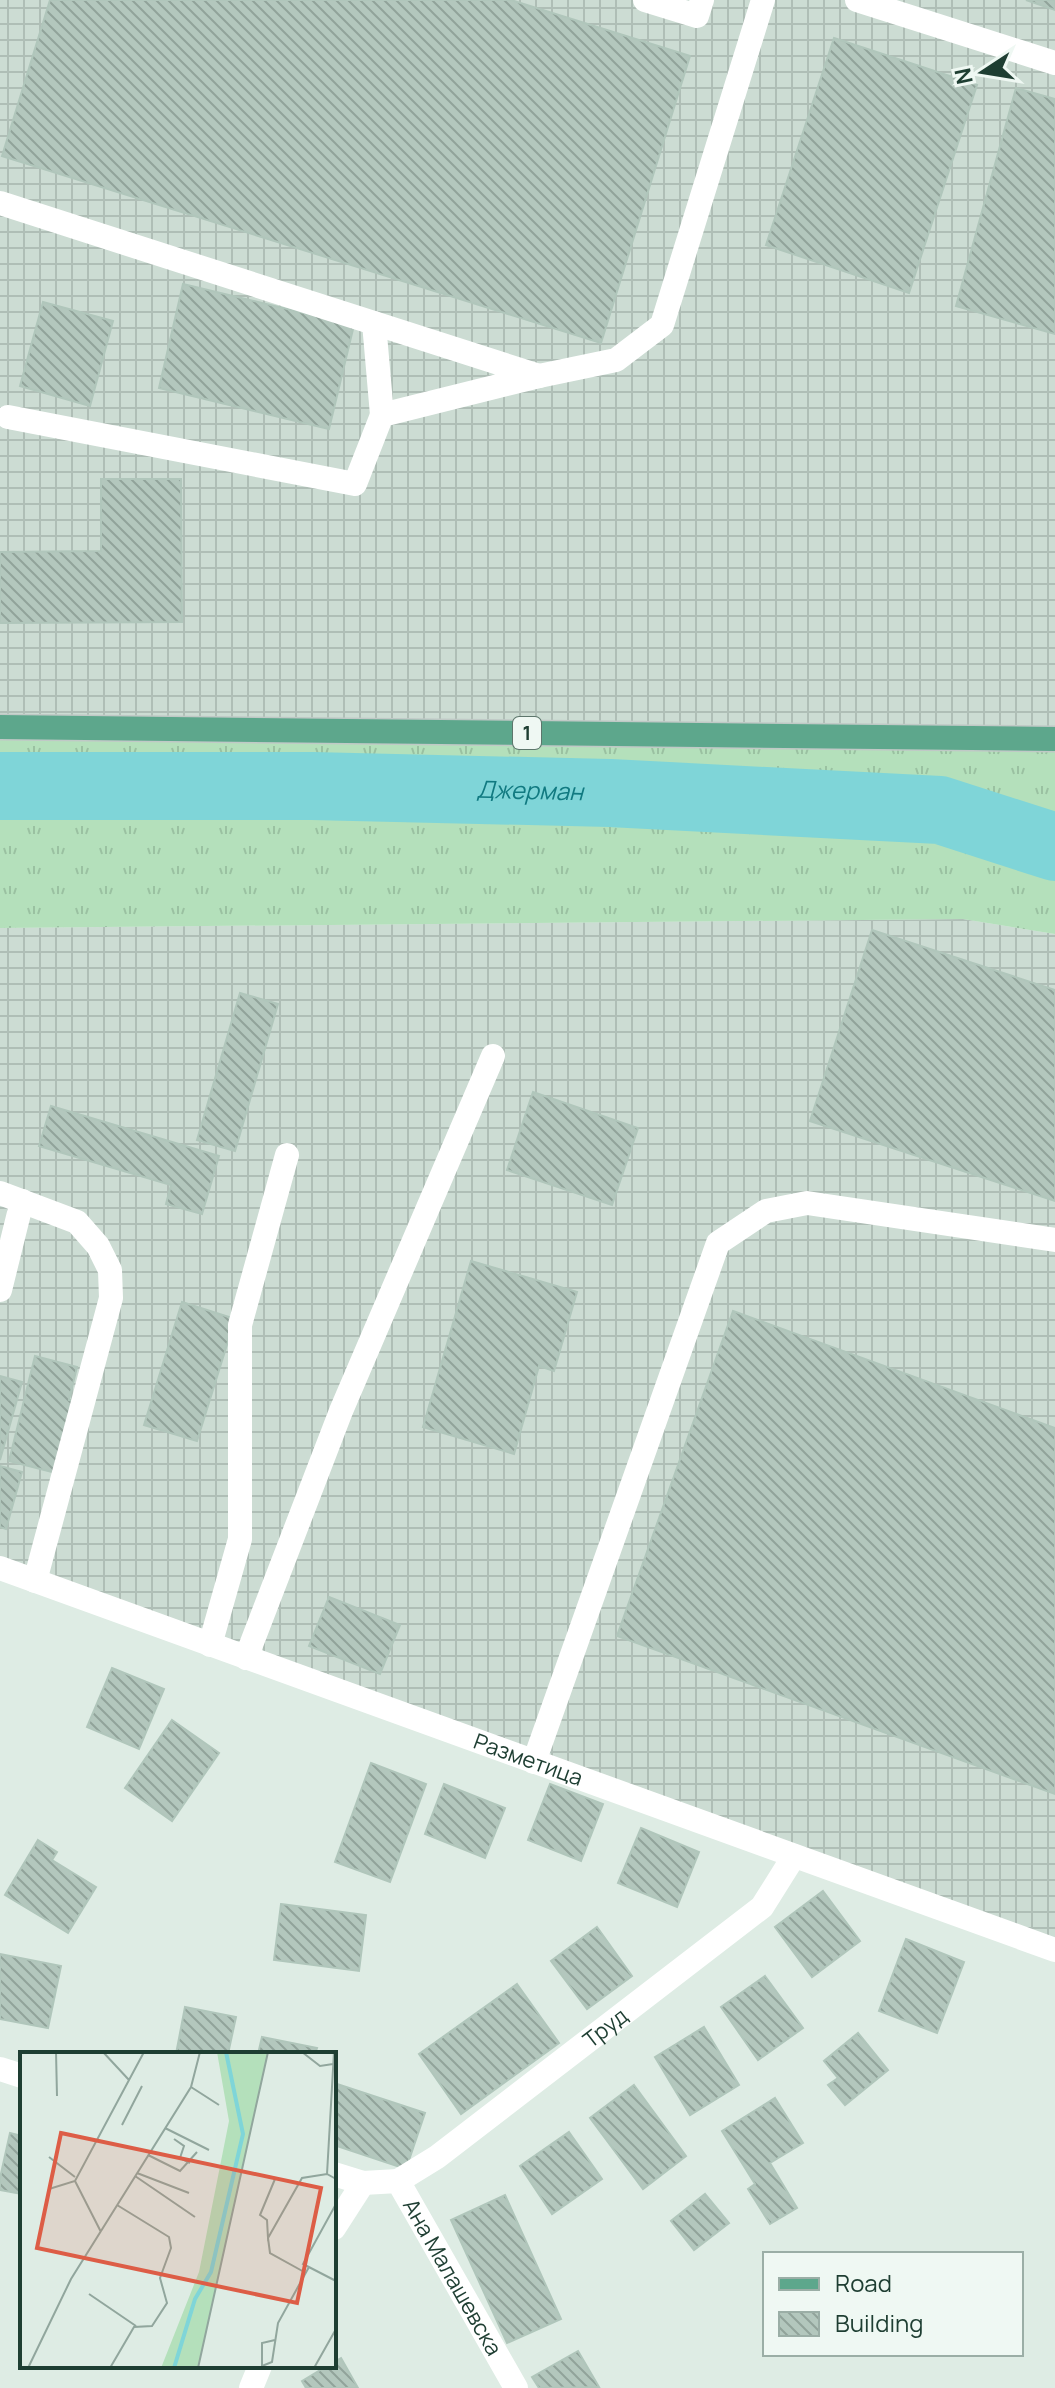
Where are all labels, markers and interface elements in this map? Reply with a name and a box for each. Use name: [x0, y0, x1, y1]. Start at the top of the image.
north arrow: [943, 32, 1023, 112]
text: N: [947, 65, 980, 87]
road number: 1: [513, 717, 541, 749]
water label: Джерман: [476, 772, 585, 807]
street label: Разметица: [470, 1726, 587, 1793]
street label: Труд: [577, 2001, 634, 2054]
inset map: [20, 2052, 336, 2368]
street label: Ана Малашевска: [396, 2193, 509, 2361]
legend: [763, 2252, 1023, 2356]
text: Road: [835, 2266, 892, 2299]
text: Building: [835, 2306, 923, 2339]

